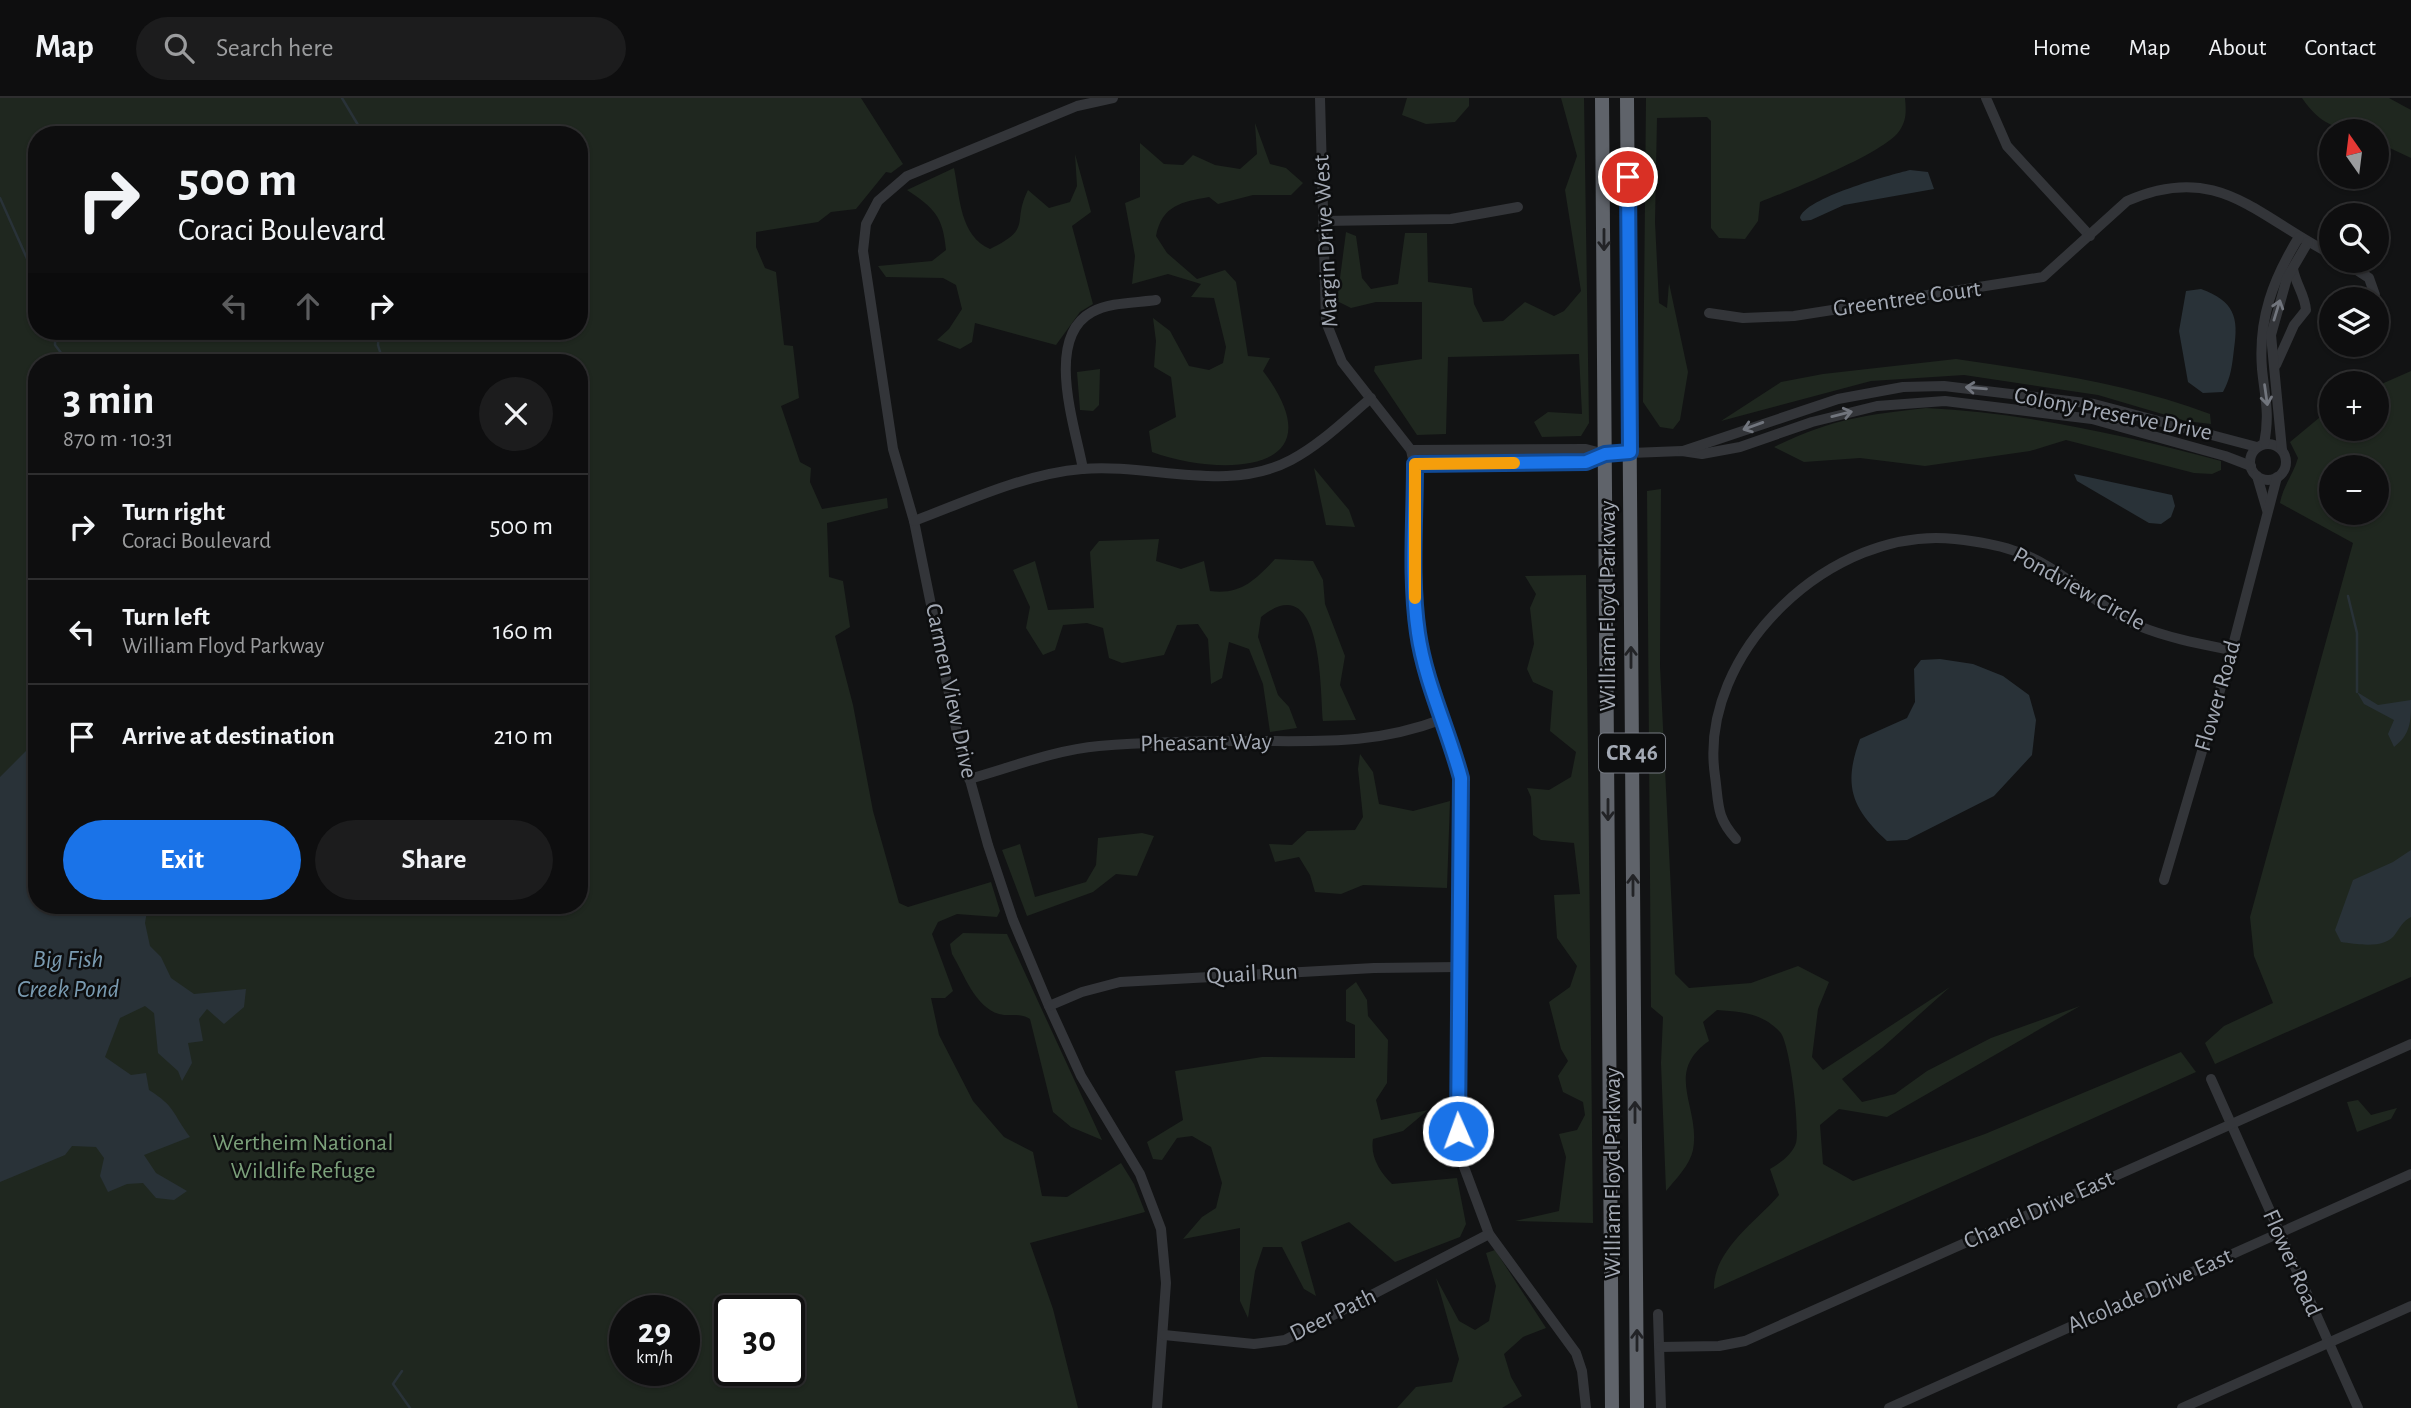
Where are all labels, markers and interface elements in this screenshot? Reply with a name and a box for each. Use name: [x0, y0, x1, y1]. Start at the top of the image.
search box: [136, 17, 626, 80]
icon: search: [160, 29, 198, 67]
text: Map: [35, 31, 94, 64]
text: Search here: [216, 35, 334, 61]
text: Home: [2033, 36, 2091, 60]
text: Map: [2129, 36, 2171, 60]
text: About: [2209, 36, 2266, 60]
text: Contact: [2304, 36, 2376, 60]
north arrow: [2319, 119, 2389, 189]
map controls: [2319, 119, 2389, 525]
pin: [1598, 147, 1658, 207]
icon: right: [63, 154, 154, 245]
street label: Margin Drive West: [1309, 154, 1343, 328]
text: 500 m: [178, 156, 297, 205]
icon: arrive: [1609, 158, 1647, 196]
button: search: [2319, 203, 2389, 273]
text: Coraci Boulevard: [178, 214, 385, 246]
one-way arrow: [1597, 228, 1611, 251]
street label: Greentree Court: [1832, 277, 1983, 321]
icon: left: [216, 287, 254, 325]
icon: ahead: [289, 287, 327, 325]
icon: right: [362, 287, 400, 325]
button: layers: [2319, 287, 2389, 357]
one-way arrow: [2272, 299, 2284, 321]
button: +: [2319, 371, 2389, 441]
button: close: [479, 377, 553, 451]
text: 3 min: [63, 379, 155, 421]
one-way arrow: [1965, 381, 1987, 394]
street label: Colony Preserve Drive: [2012, 383, 2214, 445]
one-way arrow: [2259, 383, 2272, 406]
one-way arrow: [1830, 407, 1853, 420]
one-way arrow: [1743, 421, 1765, 433]
text: 870 m · 10:31: [63, 428, 173, 451]
button: −: [2319, 455, 2389, 525]
text: Turn right: [122, 499, 225, 525]
street label: William Floyd Parkway: [1596, 500, 1620, 712]
icon: right: [63, 508, 101, 546]
text: 500 m: [490, 513, 553, 539]
text: Coraci Boulevard: [122, 530, 271, 553]
street label: Pondview Circle: [2009, 543, 2149, 635]
street label: Carmen View Drive: [921, 601, 981, 781]
text: Turn left: [122, 604, 210, 630]
icon: left: [63, 613, 101, 651]
text: 160 m: [493, 618, 553, 644]
text: William Floyd Parkway: [122, 635, 324, 658]
street label: Flower Road: [2191, 638, 2245, 754]
one-way arrow: [1625, 646, 1638, 669]
icon: arrive: [63, 718, 101, 756]
text: Arrive at destination: [122, 723, 335, 749]
text: 210 m: [493, 723, 553, 749]
street label: Pheasant Way: [1140, 730, 1272, 756]
road number: CR 46: [1599, 734, 1665, 772]
one-way arrow: [1601, 798, 1615, 821]
button: Exit: [63, 820, 301, 900]
button: Share: [315, 820, 553, 900]
one-way arrow: [1626, 874, 1640, 897]
water label: Big Fish Creek Pond: [17, 946, 120, 1002]
street label: Quail Run: [1206, 960, 1298, 988]
street label: William Floyd Parkway: [1601, 1067, 1625, 1279]
position arrow: [1421, 1094, 1495, 1168]
one-way arrow: [1628, 1101, 1642, 1124]
park label: Wertheim National Wildlife Refuge: [213, 1131, 393, 1183]
street label: Chanel Drive East: [1960, 1166, 2118, 1254]
street label: Flower Road: [2258, 1206, 2326, 1320]
street label: Alcolade Drive East: [2064, 1244, 2236, 1338]
street label: Deer Path: [1286, 1284, 1380, 1346]
speed limit sign: 30: [714, 1295, 805, 1386]
text: 29: [638, 1314, 671, 1349]
one-way arrow: [1630, 1329, 1644, 1352]
text: km/h: [636, 1349, 673, 1367]

